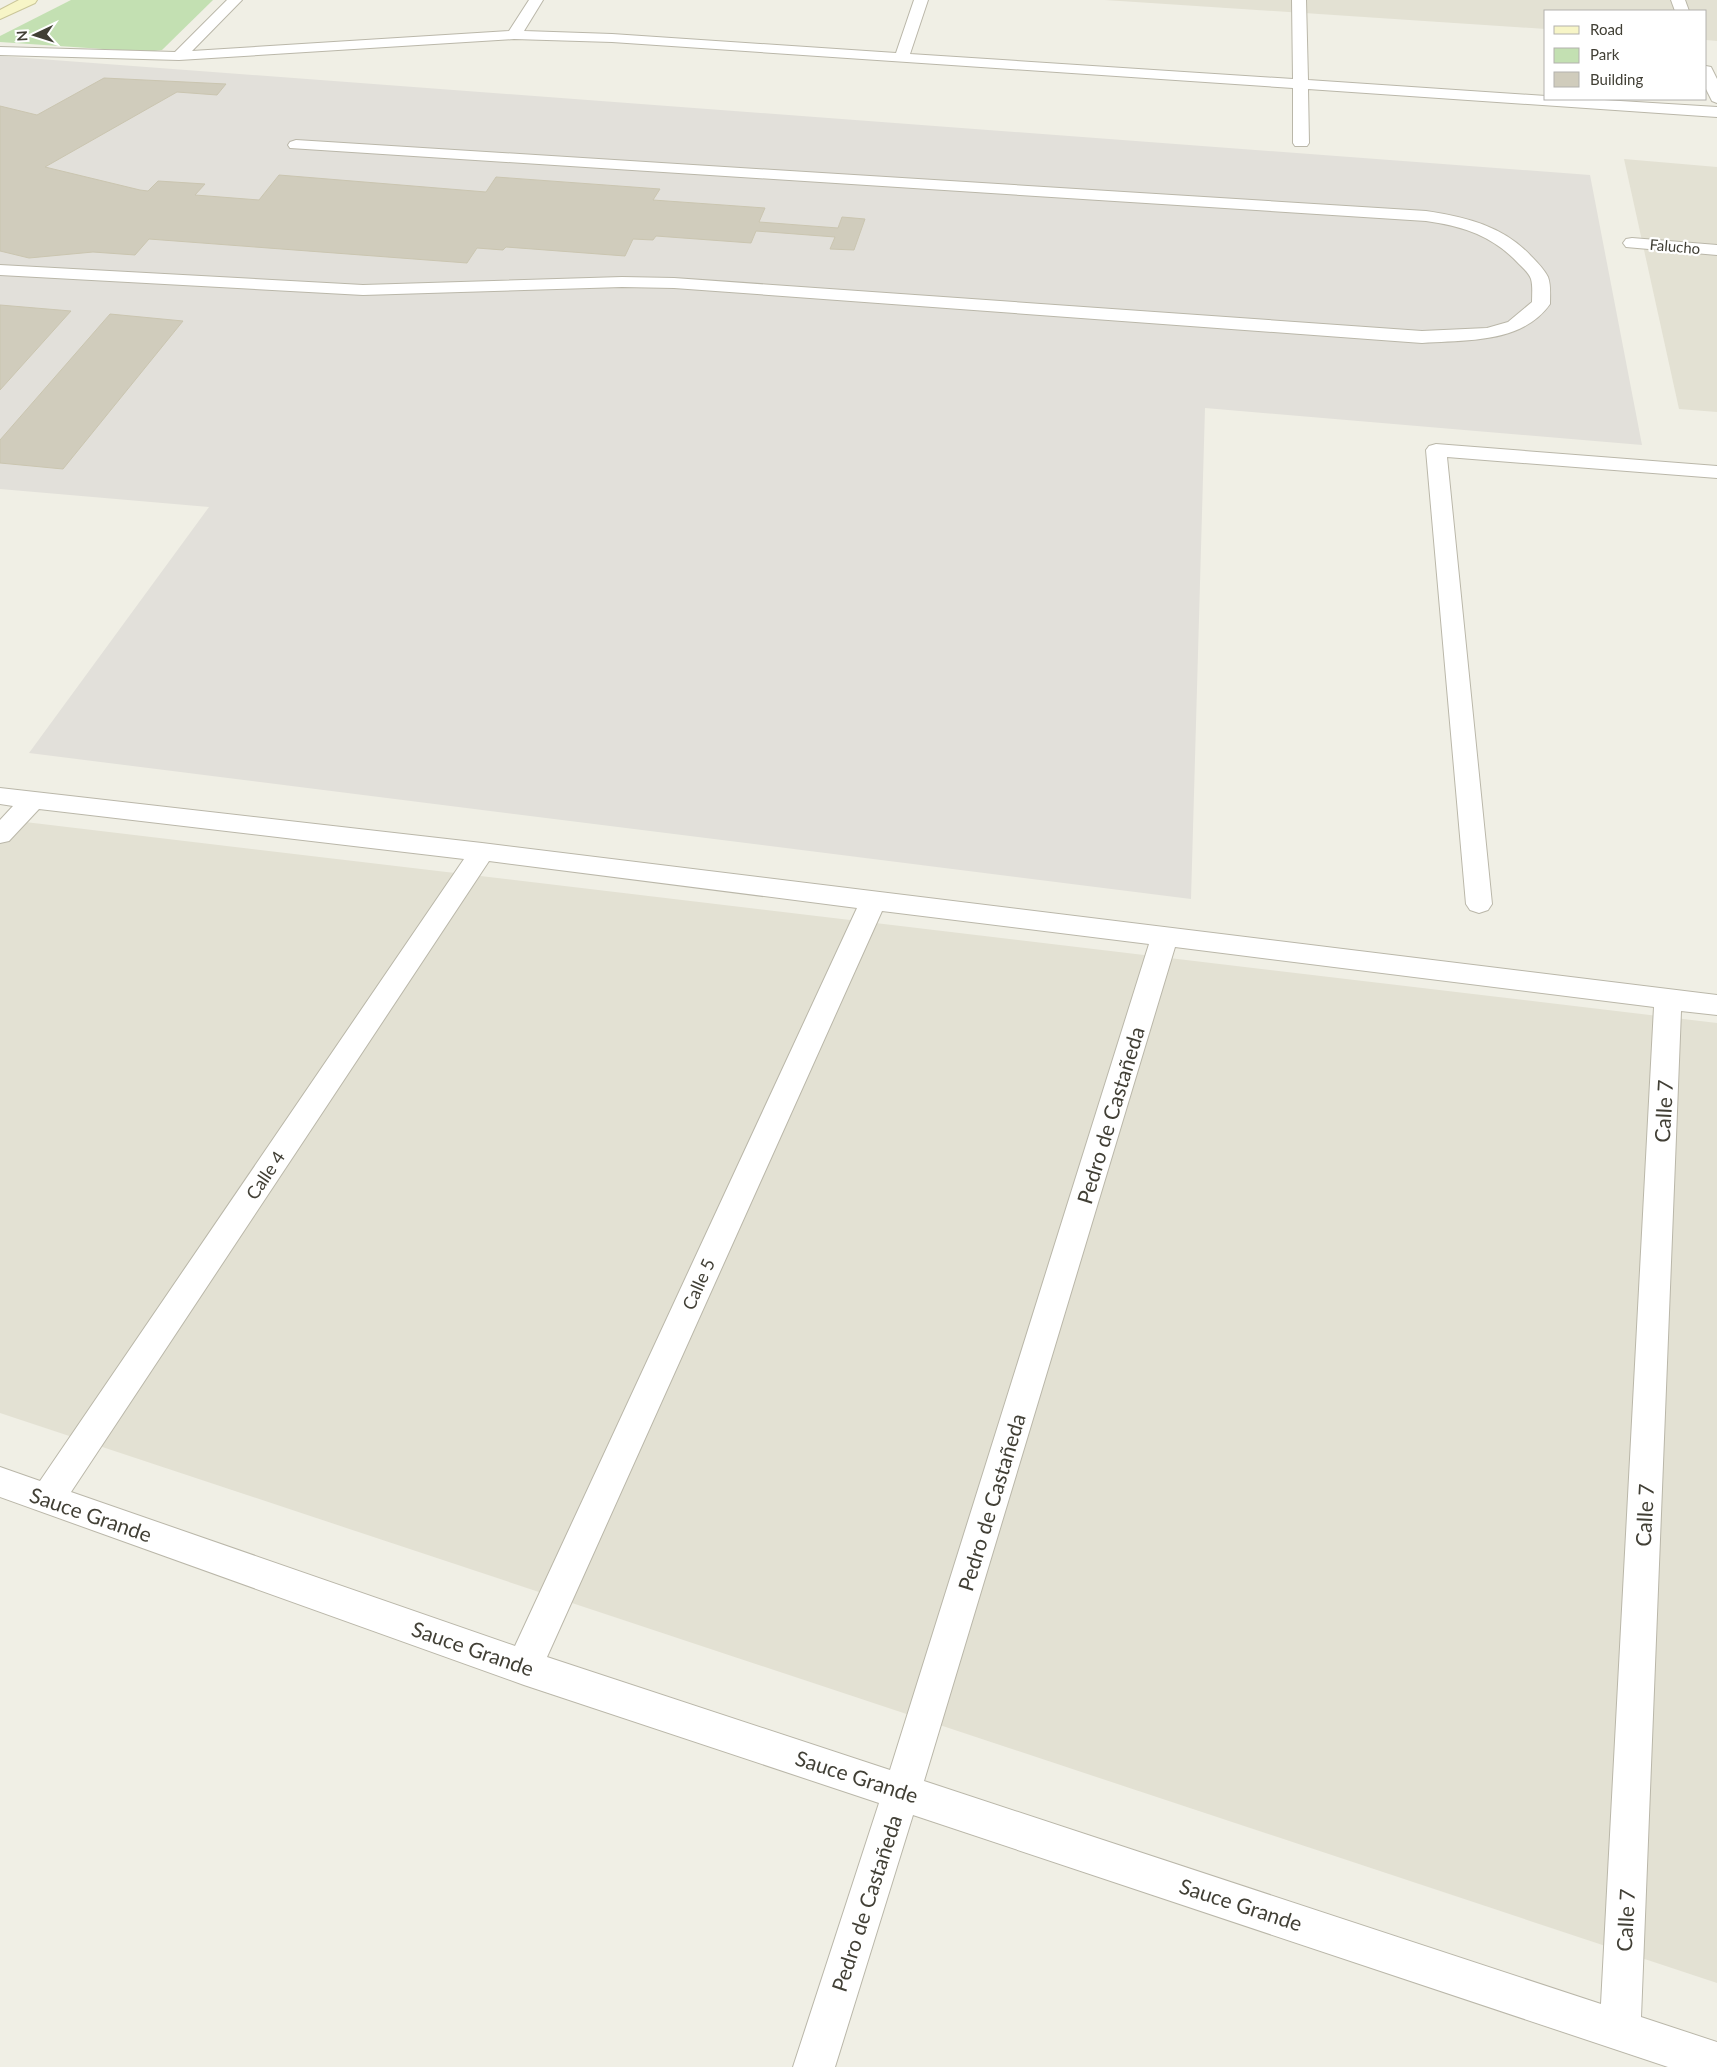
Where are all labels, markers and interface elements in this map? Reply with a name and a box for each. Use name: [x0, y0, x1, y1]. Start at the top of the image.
north arrow: [10, 10, 60, 60]
legend: [1544, 10, 1707, 100]
text: Road: [1590, 20, 1623, 38]
text: N: [13, 30, 30, 42]
text: Park: [1590, 45, 1620, 63]
text: Building: [1590, 70, 1643, 88]
street label: Falucho: [1649, 235, 1701, 257]
street label: Pedro de Castañeda: [1071, 1023, 1149, 1207]
street label: Calle 7: [1649, 1079, 1677, 1143]
street label: Calle 4: [241, 1146, 289, 1204]
street label: Calle 5: [677, 1255, 719, 1313]
street label: Pedro de Castañeda: [952, 1410, 1030, 1594]
street label: Sauce Grande: [27, 1481, 155, 1547]
street label: Calle 7: [1630, 1483, 1658, 1547]
street label: Sauce Grande: [409, 1615, 537, 1681]
street label: Sauce Grande: [793, 1744, 921, 1808]
street label: Pedro de Castañeda: [826, 1812, 906, 1994]
street label: Sauce Grande: [1177, 1872, 1305, 1936]
street label: Calle 7: [1611, 1888, 1639, 1952]

